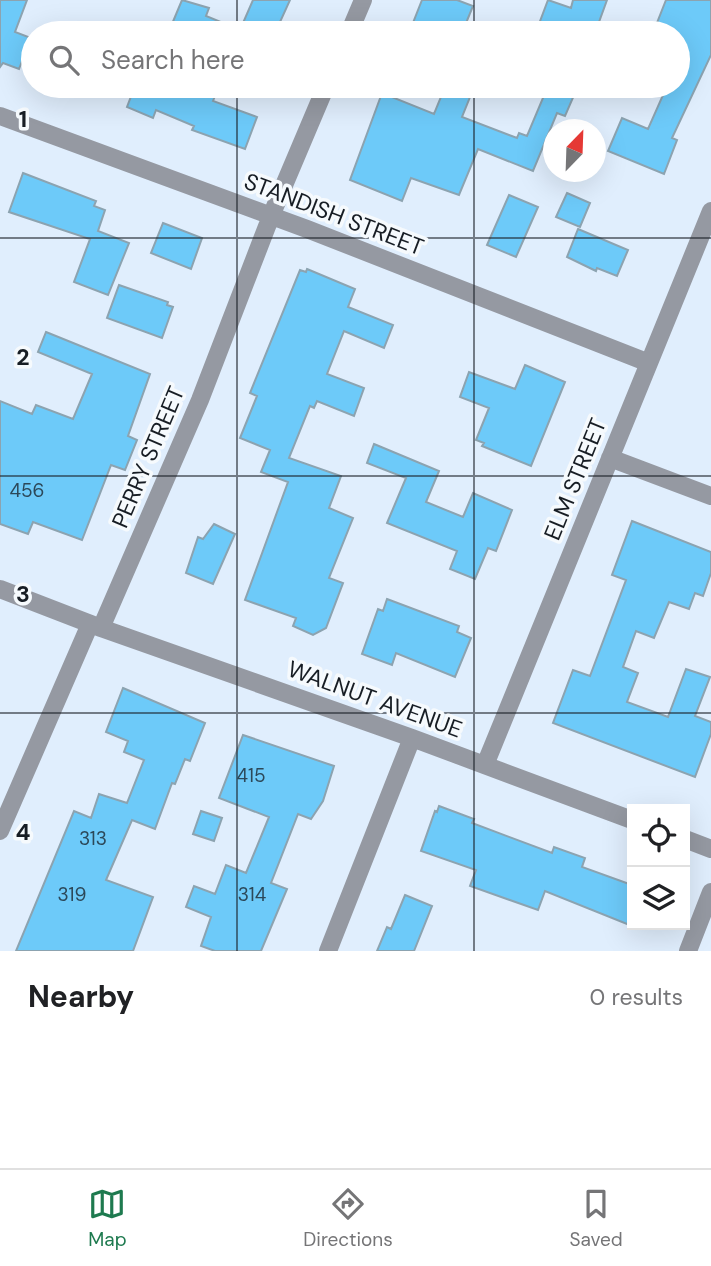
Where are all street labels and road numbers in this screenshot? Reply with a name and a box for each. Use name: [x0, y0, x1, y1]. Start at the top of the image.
street label: STANDISH STREET: [240, 166, 428, 262]
street label: PERRY STREET: [105, 382, 191, 532]
street label: ELM STREET: [537, 413, 613, 544]
street label: WALNUT AVENUE: [284, 654, 466, 744]

